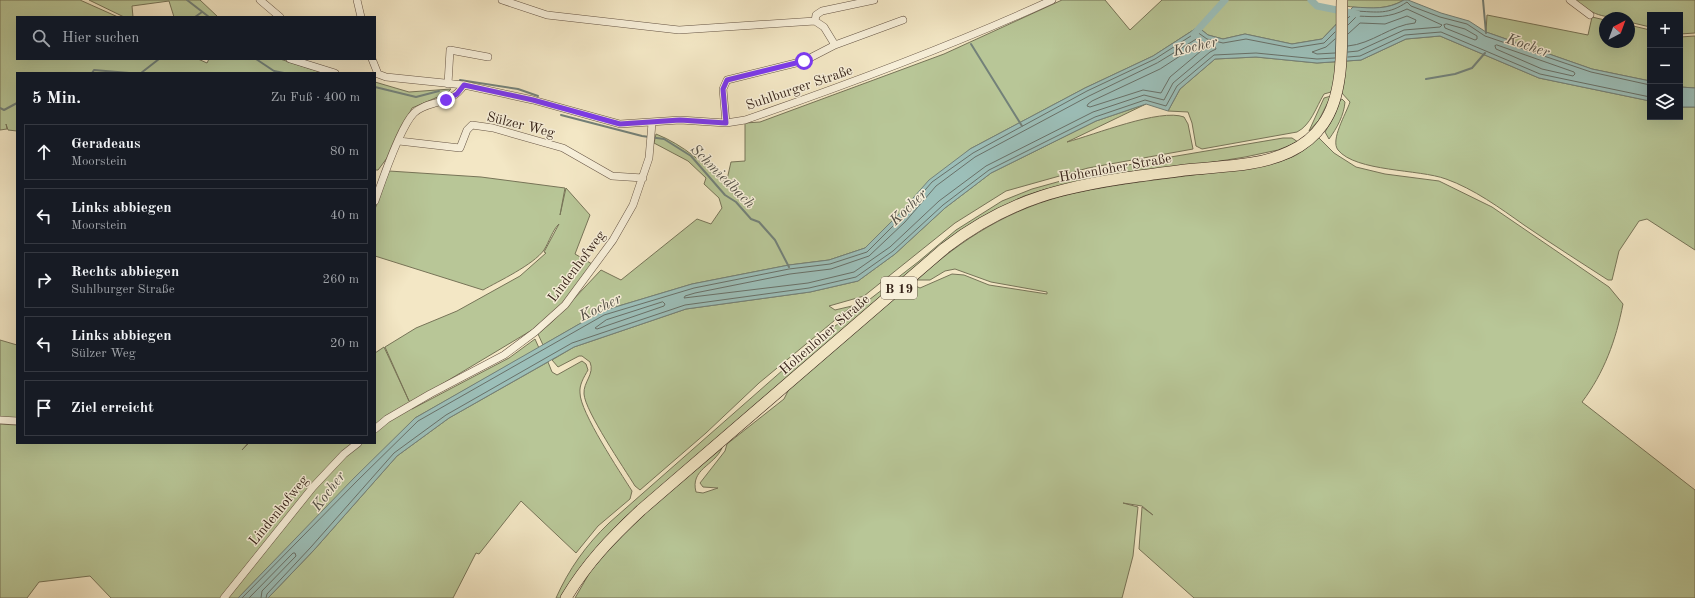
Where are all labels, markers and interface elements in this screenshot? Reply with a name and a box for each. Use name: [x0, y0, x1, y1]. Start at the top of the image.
north arrow: [1599, 12, 1635, 48]
map controls: [1647, 12, 1683, 120]
button: +: [1647, 12, 1683, 48]
search box: [16, 16, 376, 60]
icon: search: [30, 27, 52, 49]
text: Hier suchen: [62, 31, 139, 46]
water label: Kocher: [1503, 32, 1552, 61]
water label: Kocher: [1171, 35, 1219, 60]
button: −: [1647, 48, 1683, 84]
route start: [795, 52, 813, 70]
street label: Suhlburger Straße: [744, 63, 854, 113]
button: layers: [1647, 84, 1683, 120]
text: 5 Min.: [32, 90, 81, 107]
text: Zu Fuß · 400 m: [271, 91, 360, 104]
route end: [437, 91, 455, 109]
street label: Sülzer Weg: [485, 110, 557, 140]
text: Geradeaus: [71, 137, 140, 152]
icon: ahead: [33, 141, 55, 163]
water label: Schmiedbach: [687, 142, 757, 212]
text: 80 m: [330, 145, 359, 158]
street label: Hohenloher Straße: [1058, 151, 1173, 185]
text: Moorstein: [71, 155, 127, 168]
water label: Kocher: [887, 187, 931, 230]
text: Links abbiegen: [71, 201, 172, 216]
icon: left: [33, 205, 55, 227]
text: 40 m: [330, 209, 359, 222]
text: Moorstein: [71, 219, 127, 232]
street label: Lindenhofweg: [546, 228, 608, 305]
text: Rechts abbiegen: [71, 265, 179, 280]
icon: right: [33, 269, 55, 291]
text: 260 m: [322, 273, 359, 286]
road number: B 19: [881, 277, 917, 299]
text: Suhlburger Straße: [71, 283, 175, 296]
water label: Kocher: [576, 292, 625, 325]
street label: Hohenloher Straße: [777, 292, 872, 377]
text: Links abbiegen: [71, 329, 172, 344]
icon: left: [33, 333, 55, 355]
text: 20 m: [330, 337, 359, 350]
text: Sülzer Weg: [71, 347, 136, 360]
icon: arrive: [33, 397, 55, 419]
text: Ziel erreicht: [71, 401, 154, 416]
water label: Kocher: [309, 469, 349, 515]
street label: Lindenhofweg: [246, 473, 311, 548]

